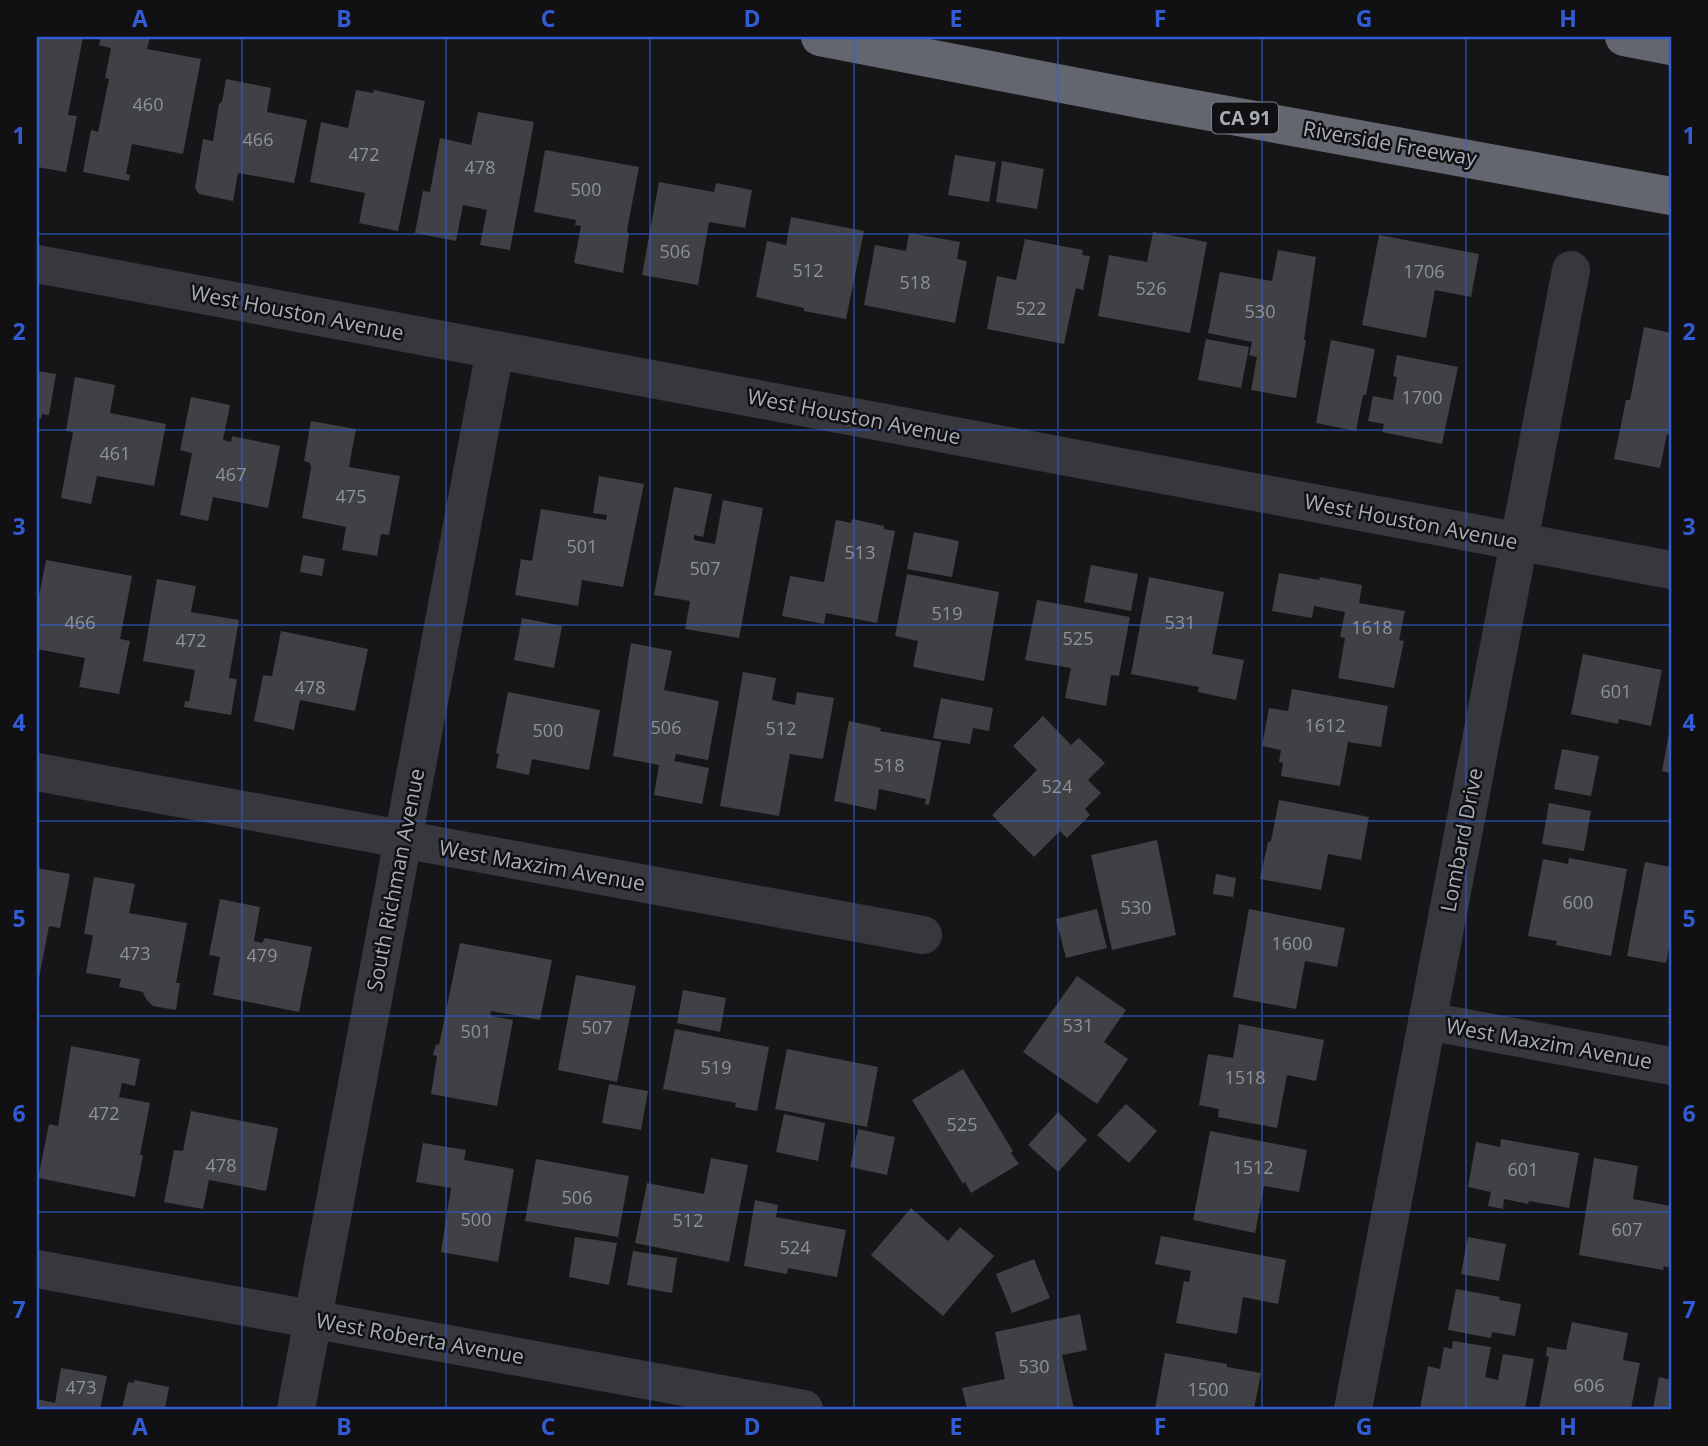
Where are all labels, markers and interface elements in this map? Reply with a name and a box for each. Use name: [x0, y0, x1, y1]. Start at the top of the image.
text: A: [132, 2, 148, 34]
text: B: [336, 2, 352, 34]
text: C: [541, 2, 555, 34]
text: D: [743, 2, 761, 34]
text: E: [950, 2, 962, 34]
text: F: [1154, 2, 1166, 34]
text: G: [1356, 2, 1372, 34]
text: H: [1559, 2, 1577, 34]
house number: 460: [133, 92, 163, 116]
road number: CA 91: [1212, 102, 1278, 134]
street label: Riverside Freeway: [1301, 114, 1480, 172]
text: 1: [12, 119, 26, 151]
text: 1: [1682, 119, 1696, 151]
house number: 466: [243, 127, 273, 151]
house number: 472: [349, 142, 379, 166]
house number: 478: [465, 155, 495, 179]
house number: 500: [571, 177, 601, 201]
house number: 506: [660, 239, 690, 263]
house number: 512: [793, 258, 823, 282]
house number: 1706: [1403, 259, 1445, 283]
house number: 518: [900, 270, 930, 294]
house number: 526: [1136, 276, 1166, 300]
street label: West Houston Avenue: [188, 278, 406, 346]
house number: 522: [1016, 296, 1046, 320]
house number: 530: [1245, 299, 1275, 323]
text: 2: [12, 315, 26, 347]
text: 2: [1682, 315, 1696, 347]
street label: West Houston Avenue: [745, 382, 963, 450]
house number: 1700: [1401, 385, 1443, 409]
house number: 461: [100, 441, 130, 465]
house number: 467: [216, 462, 246, 486]
house number: 475: [336, 484, 366, 508]
street label: West Houston Avenue: [1302, 487, 1520, 555]
text: 3: [12, 510, 26, 542]
text: 3: [1682, 510, 1696, 542]
house number: 501: [567, 534, 597, 558]
house number: 513: [845, 540, 875, 564]
house number: 507: [690, 556, 720, 580]
house number: 519: [932, 601, 962, 625]
house number: 466: [65, 610, 95, 634]
house number: 531: [1165, 610, 1195, 634]
house number: 1618: [1351, 615, 1393, 639]
house number: 525: [1063, 626, 1093, 650]
house number: 472: [176, 628, 206, 652]
house number: 478: [295, 675, 325, 699]
house number: 601: [1601, 679, 1631, 703]
text: 4: [12, 706, 26, 738]
text: 4: [1682, 706, 1696, 738]
house number: 1612: [1304, 713, 1346, 737]
house number: 506: [651, 715, 681, 739]
house number: 512: [766, 716, 796, 740]
house number: 500: [533, 718, 563, 742]
house number: 518: [874, 753, 904, 777]
street label: South Richman Avenue: [360, 766, 430, 994]
street label: Lombard Drive: [1433, 766, 1489, 914]
house number: 524: [1042, 774, 1072, 798]
street label: West Maxzim Avenue: [437, 833, 647, 897]
house number: 600: [1563, 890, 1593, 914]
house number: 530: [1121, 895, 1151, 919]
text: 5: [12, 902, 26, 934]
text: 5: [1682, 902, 1696, 934]
house number: 1600: [1271, 931, 1313, 955]
house number: 473: [120, 941, 150, 965]
house number: 479: [247, 943, 277, 967]
street label: West Maxzim Avenue: [1444, 1011, 1654, 1075]
house number: 531: [1063, 1013, 1093, 1037]
house number: 507: [582, 1015, 612, 1039]
house number: 501: [461, 1019, 491, 1043]
house number: 519: [701, 1055, 731, 1079]
house number: 1518: [1224, 1065, 1266, 1089]
text: 6: [12, 1097, 26, 1129]
text: 6: [1682, 1097, 1696, 1129]
house number: 472: [89, 1101, 119, 1125]
house number: 525: [947, 1112, 977, 1136]
house number: 478: [206, 1153, 236, 1177]
house number: 1512: [1232, 1155, 1274, 1179]
house number: 601: [1508, 1157, 1538, 1181]
house number: 506: [562, 1185, 592, 1209]
house number: 500: [461, 1207, 491, 1231]
house number: 512: [673, 1208, 703, 1232]
house number: 607: [1612, 1217, 1642, 1241]
house number: 524: [780, 1235, 810, 1259]
text: 7: [12, 1293, 26, 1325]
text: 7: [1682, 1293, 1696, 1325]
street label: West Roberta Avenue: [314, 1306, 526, 1370]
house number: 530: [1019, 1354, 1049, 1378]
house number: 606: [1574, 1373, 1604, 1397]
house number: 473: [66, 1375, 96, 1399]
house number: 1500: [1187, 1377, 1229, 1401]
text: A: [132, 1410, 148, 1442]
text: B: [336, 1410, 352, 1442]
text: C: [541, 1410, 555, 1442]
text: D: [743, 1410, 761, 1442]
text: E: [950, 1410, 962, 1442]
text: F: [1154, 1410, 1166, 1442]
text: G: [1356, 1410, 1372, 1442]
text: H: [1559, 1410, 1577, 1442]

